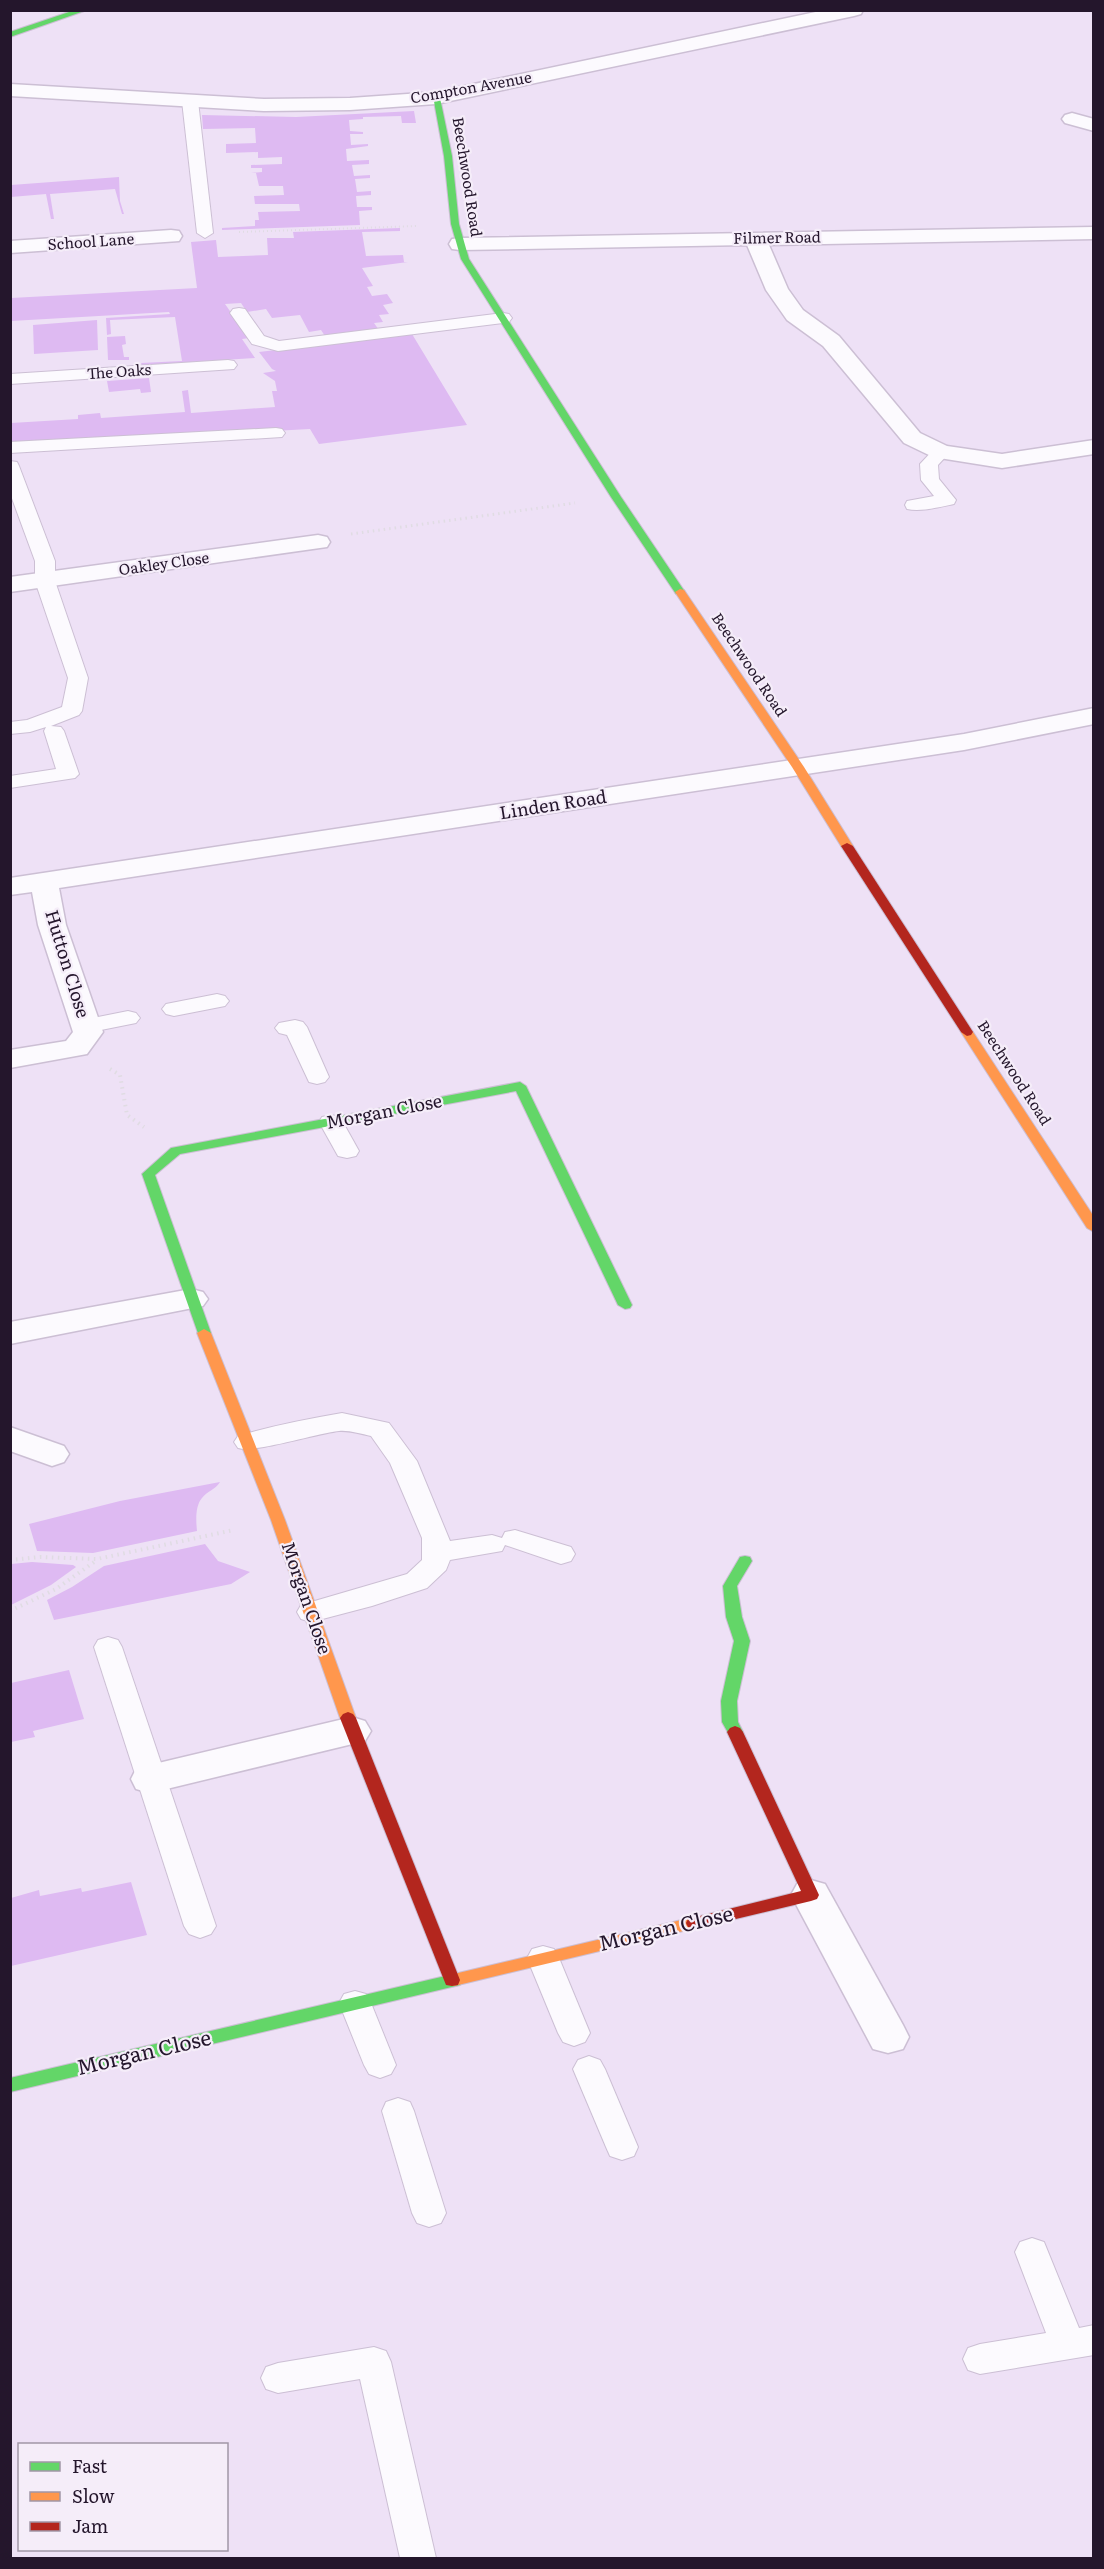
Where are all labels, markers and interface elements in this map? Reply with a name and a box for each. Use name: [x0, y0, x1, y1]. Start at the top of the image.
street label: Compton Avenue: [408, 65, 533, 109]
street label: Beechwood Road: [448, 115, 489, 238]
street label: Filmer Road: [733, 224, 821, 249]
street label: School Lane: [47, 226, 135, 255]
street label: The Oaks: [86, 357, 152, 384]
street label: Oakley Close: [117, 545, 211, 580]
street label: Beechwood Road: [707, 608, 794, 721]
street label: Linden Road: [497, 782, 608, 825]
street label: Hutton Close: [39, 906, 98, 1021]
street label: Beechwood Road: [973, 1015, 1058, 1129]
street label: Morgan Close: [323, 1086, 444, 1135]
street label: Morgan Close: [276, 1538, 339, 1657]
street label: Morgan Close: [595, 1896, 736, 1957]
street label: Morgan Close: [73, 2020, 214, 2081]
legend: [18, 2443, 228, 2551]
text: Fast: [72, 2452, 108, 2479]
text: Slow: [72, 2482, 115, 2509]
text: Jam: [72, 2512, 108, 2539]

